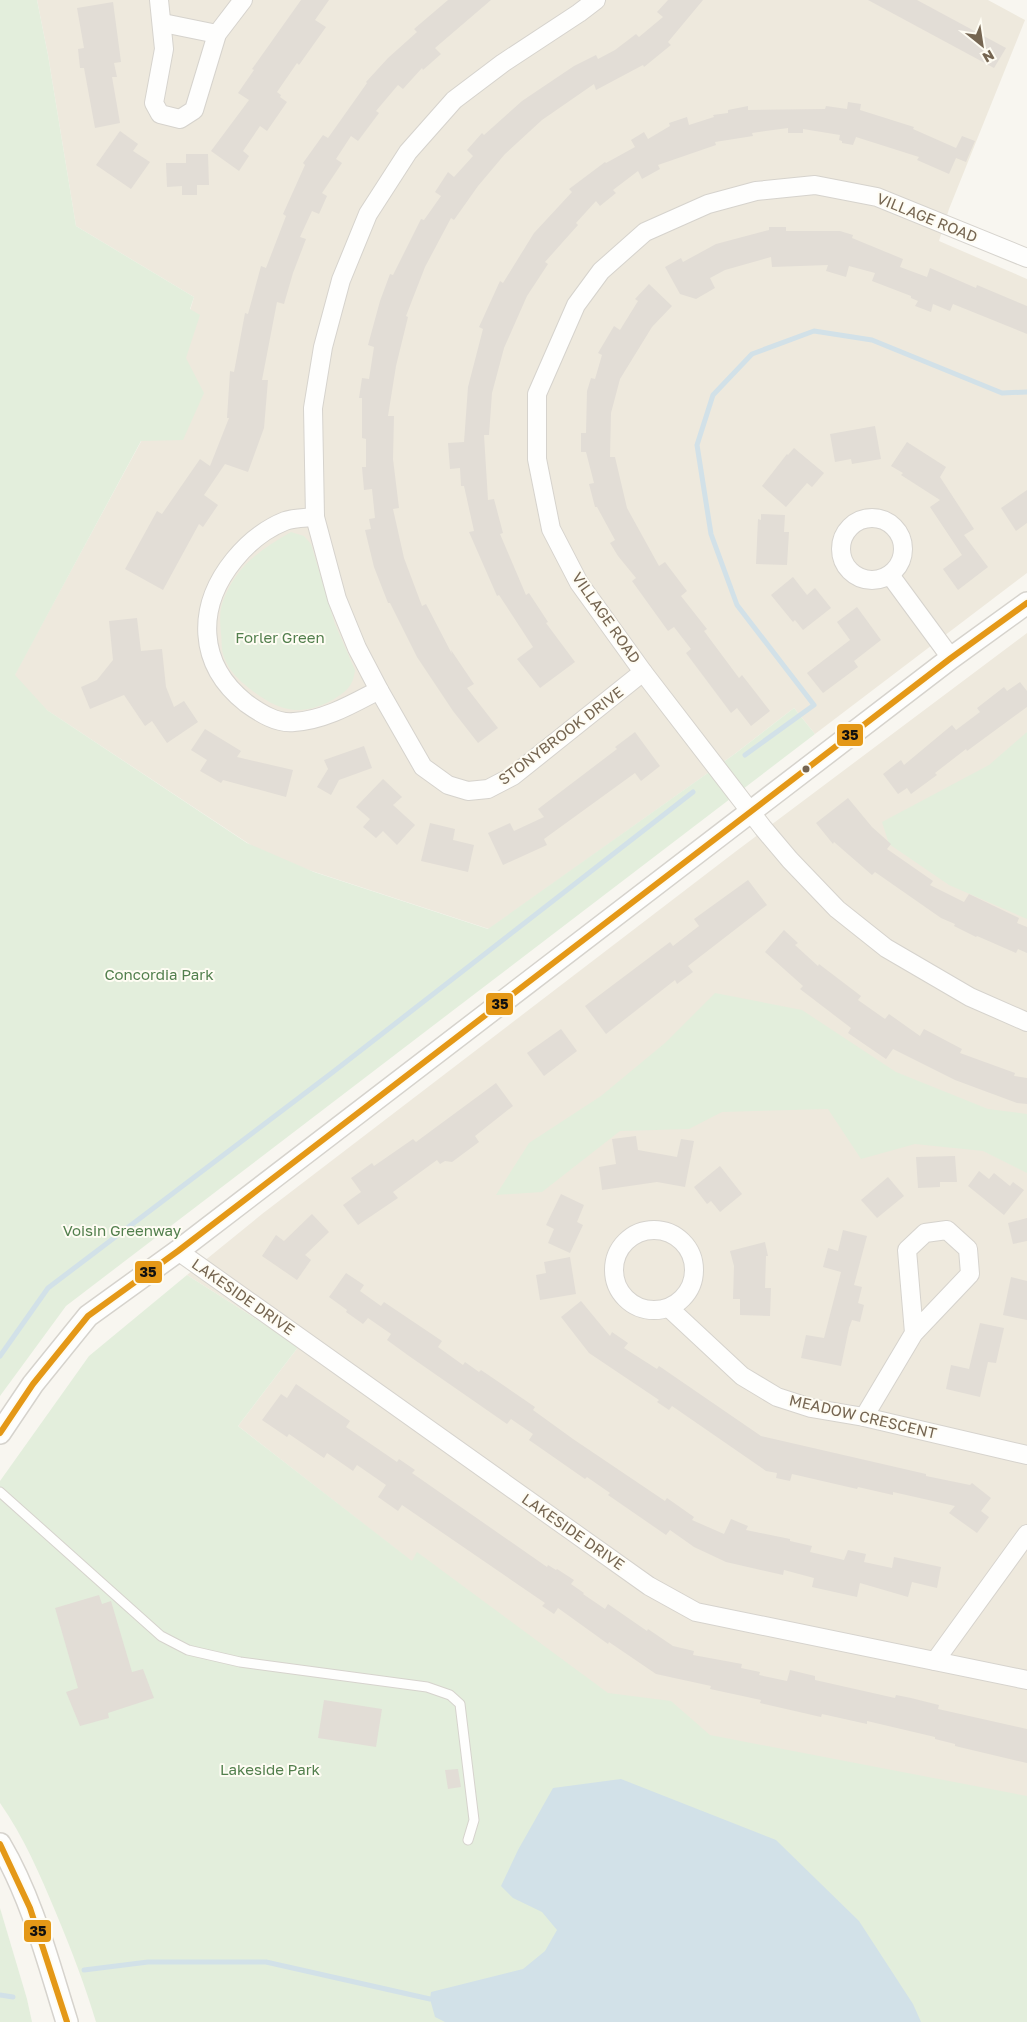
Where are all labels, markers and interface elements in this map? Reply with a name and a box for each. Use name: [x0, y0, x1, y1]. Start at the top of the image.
north arrow: [957, 20, 1007, 70]
text: N: [980, 47, 998, 67]
street label: VILLAGE ROAD: [874, 189, 980, 245]
street label: VILLAGE ROAD: [569, 568, 645, 666]
park label: Forler Green: [235, 628, 325, 646]
street label: STONYBROOK DRIVE: [494, 682, 626, 788]
line badge: 35: [836, 723, 864, 747]
text: 35: [841, 726, 859, 743]
unlabelled marker: [801, 764, 811, 774]
park label: Concordia Park: [104, 965, 214, 983]
line badge: 35: [485, 992, 514, 1016]
text: 35: [491, 995, 509, 1012]
park label: Voisin Greenway: [63, 1221, 182, 1239]
street label: LAKESIDE DRIVE: [189, 1254, 298, 1338]
line badge: 35: [134, 1260, 163, 1284]
text: 35: [139, 1263, 157, 1280]
street label: MEADOW CRESCENT: [788, 1390, 939, 1442]
street label: LAKESIDE DRIVE: [519, 1489, 628, 1573]
park label: Lakeside Park: [220, 1760, 321, 1778]
line badge: 35: [23, 1919, 52, 1943]
text: 35: [29, 1922, 47, 1939]

